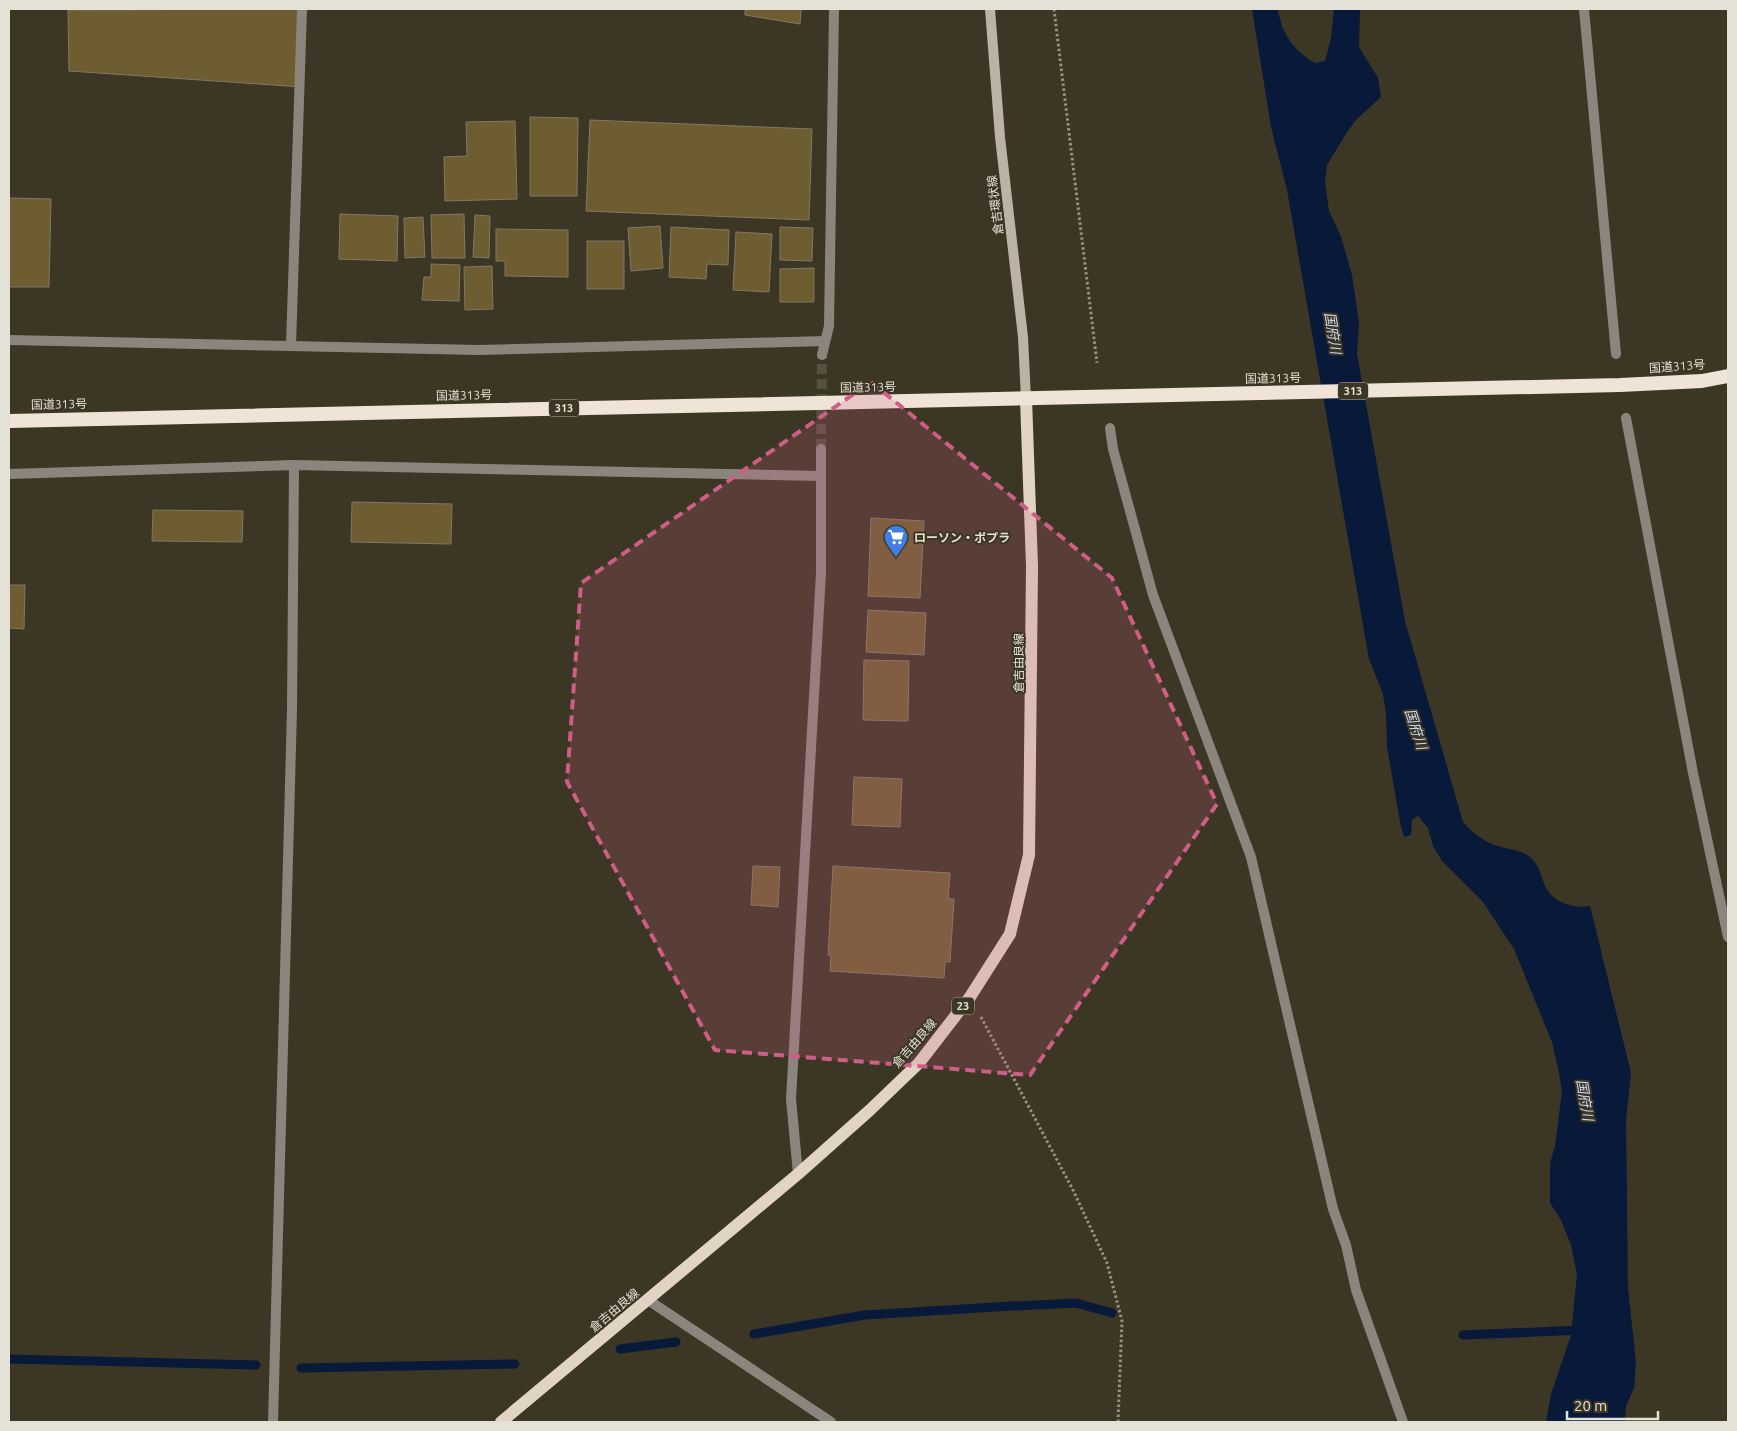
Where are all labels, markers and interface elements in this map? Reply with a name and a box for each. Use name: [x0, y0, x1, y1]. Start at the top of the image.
street label: 倉吉環状線: [985, 174, 1005, 236]
water label: 国府川: [1322, 311, 1344, 357]
street label: 国道313号: [1648, 358, 1706, 374]
street label: 国道313号: [1245, 371, 1301, 385]
street label: 国道313号: [840, 380, 896, 394]
road number: 313: [1338, 382, 1368, 400]
street label: 国道313号: [436, 388, 492, 402]
street label: 国道313号: [31, 397, 87, 411]
road number: 313: [549, 399, 579, 416]
supermarket icon: ローソン・ポプラ: [883, 524, 909, 558]
place label: ローソン・ポプラ: [914, 531, 1010, 544]
street label: 倉吉由良線: [1012, 633, 1025, 693]
water label: 国府川: [1402, 707, 1431, 753]
road number: 23: [952, 998, 974, 1014]
street label: 倉吉由良線: [889, 1016, 939, 1070]
water label: 国府川: [1573, 1078, 1597, 1124]
street label: 倉吉由良線: [587, 1286, 641, 1334]
scale bar: [1567, 1388, 1658, 1420]
text: 20 m: [1574, 1397, 1607, 1414]

